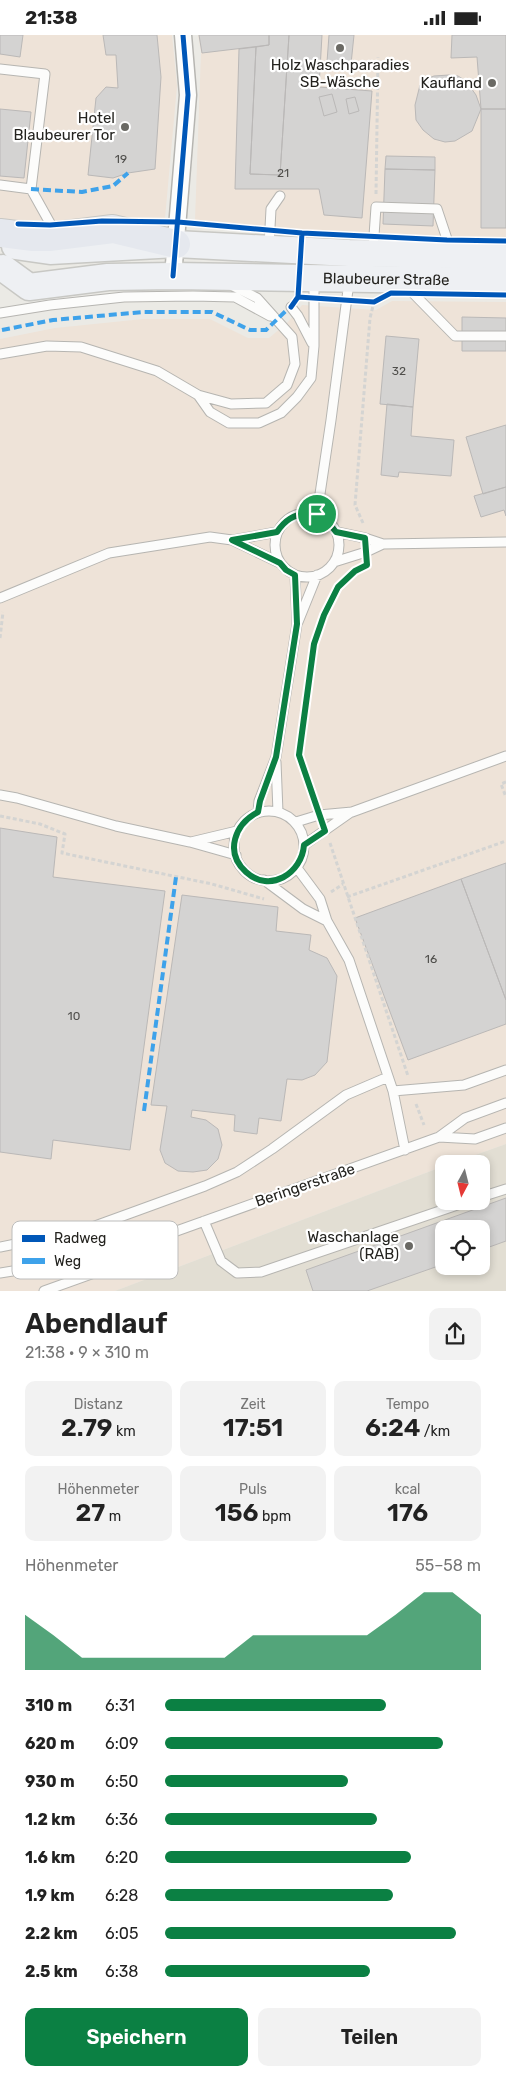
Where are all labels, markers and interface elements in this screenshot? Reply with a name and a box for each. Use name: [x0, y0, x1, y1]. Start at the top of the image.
text: 21:38: [25, 6, 78, 29]
marker: Holz Waschparadies SB-Wäsche: [334, 42, 346, 54]
place label: Holz Waschparadies SB-Wäsche: [271, 56, 410, 91]
place label: Kaufland: [420, 74, 482, 92]
marker: Kaufland: [486, 77, 498, 89]
place label: Hotel Blaubeurer Tor: [13, 109, 115, 144]
marker: Hotel Blaubeurer Tor: [119, 121, 131, 133]
house number: 19: [115, 152, 127, 166]
house number: 21: [277, 166, 289, 180]
street label: Blaubeurer Straße: [323, 269, 450, 289]
house number: 32: [392, 364, 406, 378]
pin: [296, 493, 338, 535]
icon: arrive: [303, 500, 331, 528]
house number: 16: [425, 952, 437, 966]
house number: 10: [68, 1009, 80, 1023]
north arrow: [435, 1155, 490, 1210]
map controls: [435, 1155, 490, 1275]
street label: Beringerstraße: [253, 1159, 357, 1211]
button: locate: [435, 1220, 490, 1275]
legend: [12, 1221, 178, 1279]
place label: Waschanlage (RAB): [307, 1228, 399, 1263]
text: Radweg: [54, 1230, 106, 1247]
marker: Waschanlage (RAB): [403, 1240, 415, 1252]
text: Weg: [54, 1253, 81, 1270]
text: Abendlauf: [25, 1307, 167, 1340]
button: share: [429, 1308, 481, 1360]
text: 21:38 · 9 × 310 m: [25, 1343, 149, 1362]
text: Distanz: [74, 1396, 123, 1413]
text: Zeit: [241, 1396, 265, 1413]
text: Tempo: [386, 1396, 429, 1413]
text: 2.79: [61, 1413, 113, 1442]
text: 17:51: [223, 1413, 283, 1442]
text: 6:24: [365, 1413, 420, 1442]
text: km: [113, 1423, 136, 1440]
text: /km: [420, 1423, 450, 1440]
text: Höhenmeter: [57, 1481, 139, 1498]
text: Puls: [239, 1481, 267, 1498]
text: kcal: [395, 1481, 421, 1498]
text: 27: [75, 1498, 105, 1527]
text: 156: [215, 1498, 259, 1527]
text: 176: [387, 1498, 428, 1527]
text: m: [105, 1508, 121, 1525]
text: bpm: [259, 1508, 291, 1525]
text: Höhenmeter: [25, 1556, 118, 1575]
text: 55–58 m: [415, 1556, 481, 1575]
text: 310 m: [25, 1696, 72, 1715]
text: 6:31: [105, 1696, 135, 1715]
text: 620 m: [25, 1734, 75, 1753]
text: 6:09: [105, 1734, 138, 1753]
text: 930 m: [25, 1772, 75, 1791]
text: 6:50: [105, 1772, 138, 1791]
text: 1.2 km: [25, 1810, 75, 1829]
text: 6:36: [105, 1810, 138, 1829]
text: 1.6 km: [25, 1848, 75, 1867]
text: 6:20: [105, 1848, 138, 1867]
text: 1.9 km: [25, 1886, 75, 1905]
text: 6:28: [105, 1886, 138, 1905]
text: 2.2 km: [25, 1924, 78, 1943]
text: 6:05: [105, 1924, 138, 1943]
text: 2.5 km: [25, 1962, 78, 1981]
text: 6:38: [105, 1962, 139, 1981]
button: Speichern: [25, 2008, 248, 2066]
button: Teilen: [258, 2008, 481, 2066]

